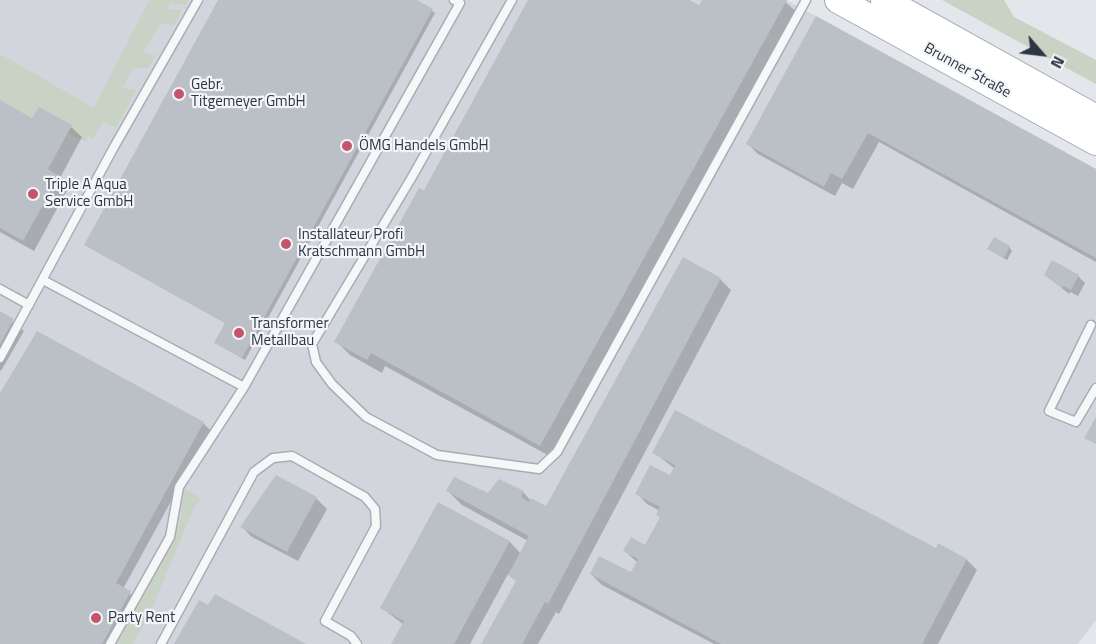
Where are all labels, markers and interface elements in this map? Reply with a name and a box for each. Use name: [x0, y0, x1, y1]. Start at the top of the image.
north arrow: [1012, 24, 1072, 84]
street label: Brunner Straße: [920, 40, 1014, 102]
text: N: [1045, 52, 1071, 73]
place label: Gebr. Titgemeyer GmbH: [191, 76, 306, 111]
marker: Gebr. Titgemeyer GmbH: [172, 87, 186, 101]
place label: ÖMG Handels GmbH: [359, 137, 489, 155]
marker: ÖMG Handels GmbH: [340, 139, 354, 153]
place label: Triple A Aqua Service GmbH: [45, 176, 133, 211]
marker: Triple A Aqua Service GmbH: [26, 187, 40, 201]
place label: Installateur Profi Kratschmann GmbH: [298, 226, 425, 261]
marker: Installateur Profi Kratschmann GmbH: [279, 237, 293, 251]
place label: Transformer Metallbau: [251, 315, 329, 350]
marker: Transformer Metallbau: [232, 326, 246, 340]
place label: Party Rent: [108, 609, 175, 627]
marker: Party Rent: [89, 611, 103, 625]

